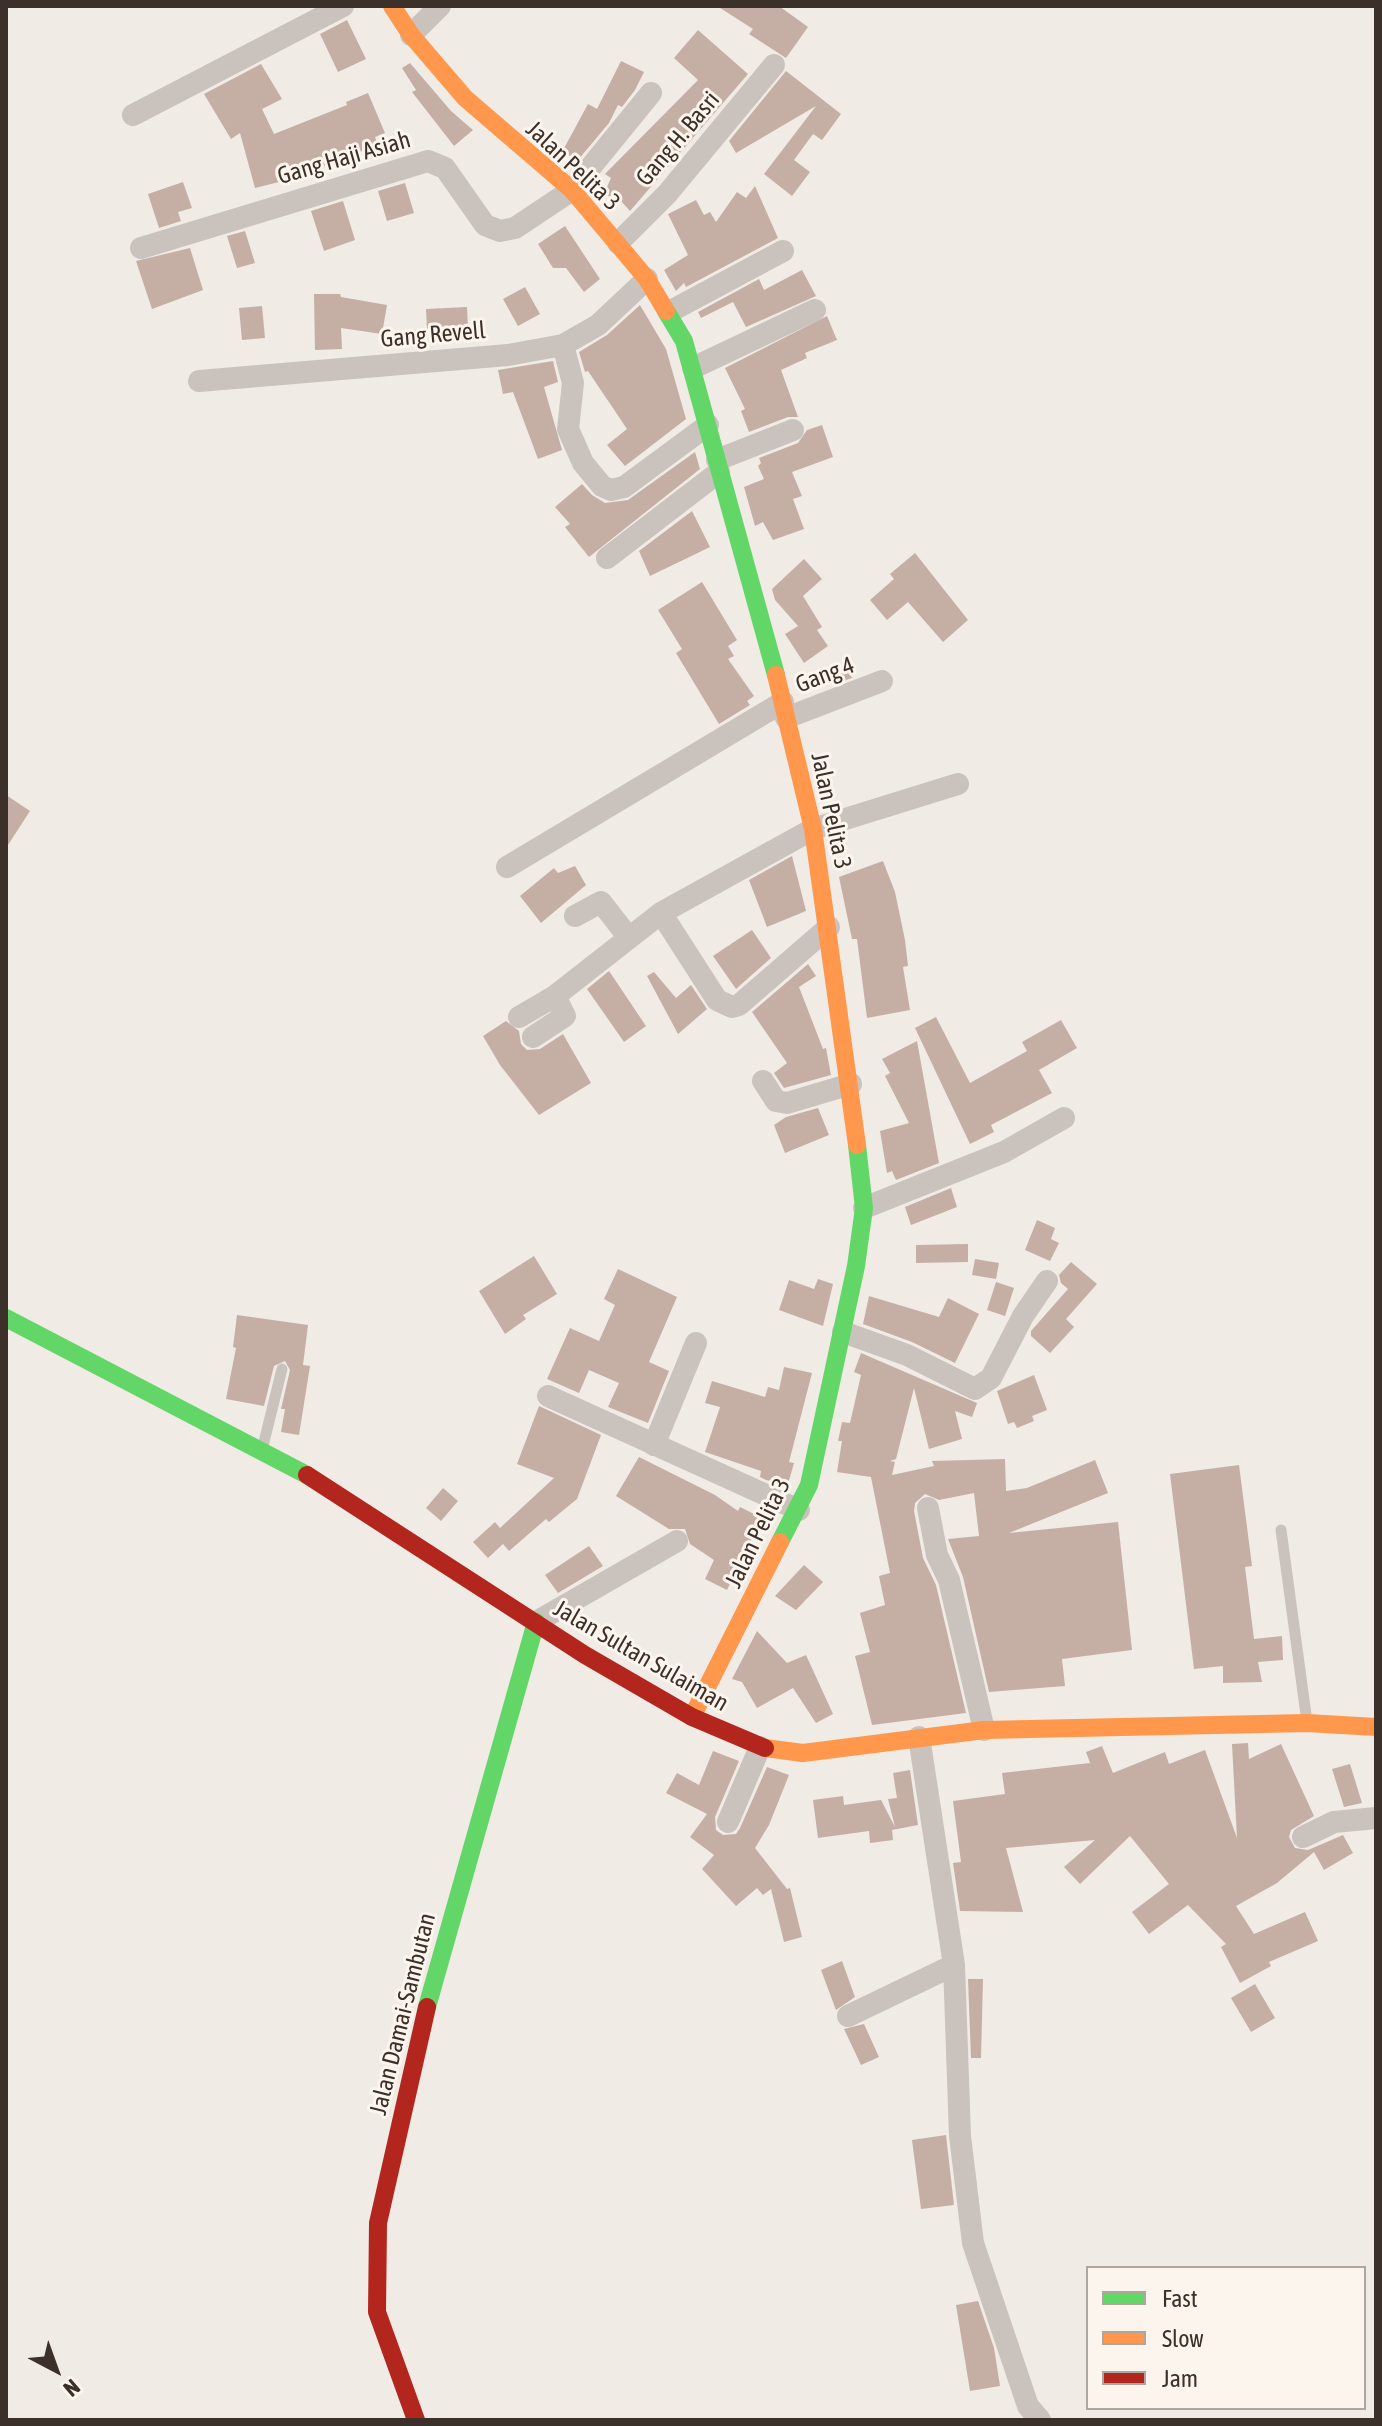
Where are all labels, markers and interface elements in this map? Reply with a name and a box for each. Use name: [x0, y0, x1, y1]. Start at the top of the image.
street label: Gang H. Basri: [630, 86, 726, 192]
street label: Jalan Pelita 3: [520, 115, 626, 217]
street label: Gang Haji Asiah: [274, 125, 414, 191]
street label: Gang Revell: [379, 316, 487, 354]
street label: Gang 4: [792, 651, 858, 699]
street label: Jalan Pelita 3: [805, 750, 857, 872]
street label: Jalan Pelita 3: [719, 1474, 797, 1592]
street label: Jalan Sultan Sulaiman: [548, 1594, 734, 1718]
street label: Jalan Damai-Sambutan: [364, 1910, 442, 2118]
legend: [1086, 2266, 1366, 2410]
text: Fast: [1162, 2285, 1198, 2312]
text: Slow: [1162, 2325, 1204, 2352]
north arrow: [16, 2330, 96, 2410]
text: Jam: [1162, 2365, 1198, 2392]
text: N: [58, 2374, 85, 2402]

